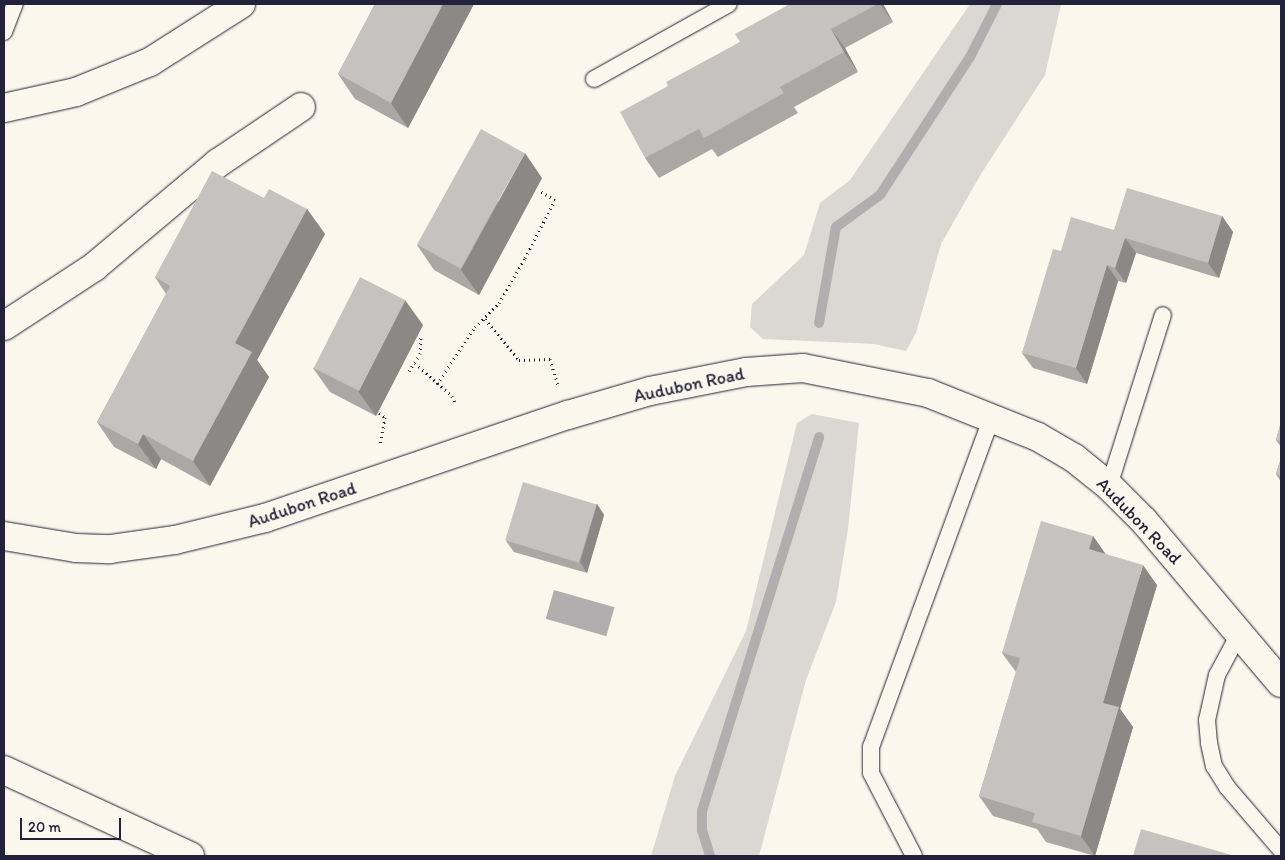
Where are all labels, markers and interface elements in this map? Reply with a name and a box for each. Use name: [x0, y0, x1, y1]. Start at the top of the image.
street label: Audubon Road: [632, 363, 746, 407]
street label: Audubon Road: [1092, 473, 1186, 569]
street label: Audubon Road: [245, 477, 359, 533]
scale bar: [22, 808, 124, 840]
text: 20 m: [28, 818, 61, 836]

